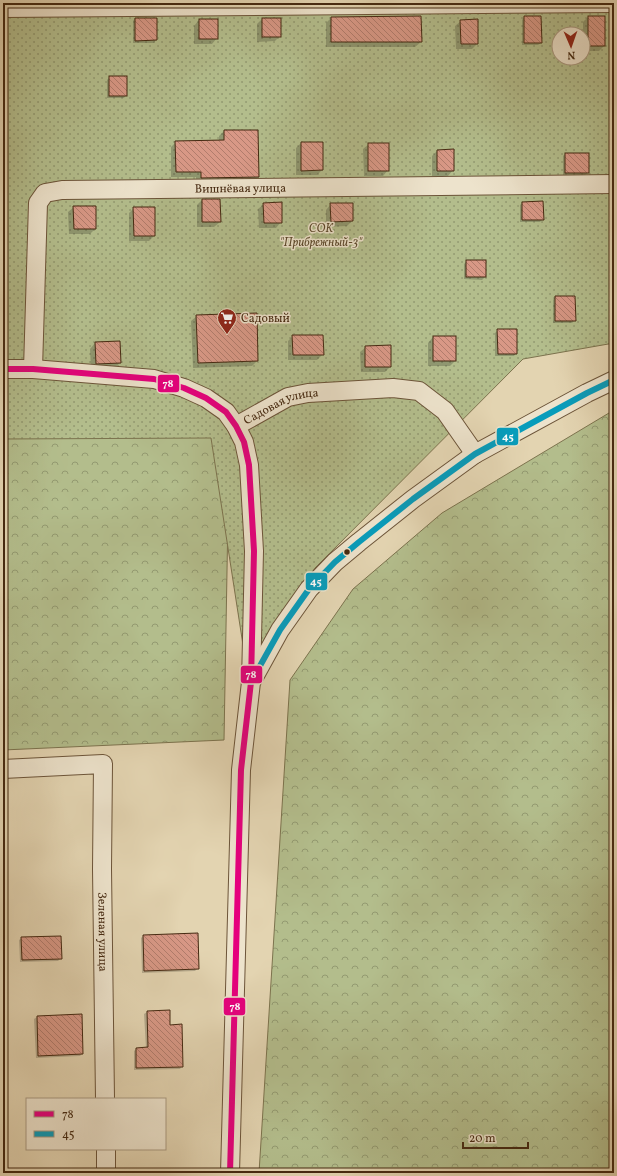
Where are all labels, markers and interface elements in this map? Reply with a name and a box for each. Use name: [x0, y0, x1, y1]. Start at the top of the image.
north arrow: [551, 26, 591, 66]
text: N: [567, 47, 576, 62]
street label: Вишнёвая улица: [195, 181, 286, 198]
park label: СОК "Прибрежный-3": [280, 221, 363, 251]
supermarket icon: Садовый: [216, 307, 238, 335]
place label: Садовый: [241, 311, 290, 327]
line badge: 78: [157, 374, 180, 393]
text: 78: [162, 377, 174, 392]
street label: Садовая улица: [241, 385, 319, 429]
line badge: 45: [496, 427, 519, 446]
text: 45: [502, 430, 514, 445]
unlabelled marker: [342, 547, 352, 557]
line badge: 45: [305, 572, 328, 591]
text: 45: [310, 575, 322, 590]
line badge: 78: [240, 665, 263, 684]
text: 78: [245, 668, 257, 683]
street label: Зеленая улица: [93, 892, 110, 972]
line badge: 78: [223, 997, 246, 1016]
text: 78: [229, 1000, 241, 1015]
legend: [26, 1098, 166, 1150]
text: 78: [62, 1107, 74, 1123]
scale bar: [463, 1124, 528, 1150]
text: 45: [62, 1127, 75, 1143]
text: 20 m: [469, 1131, 496, 1147]

